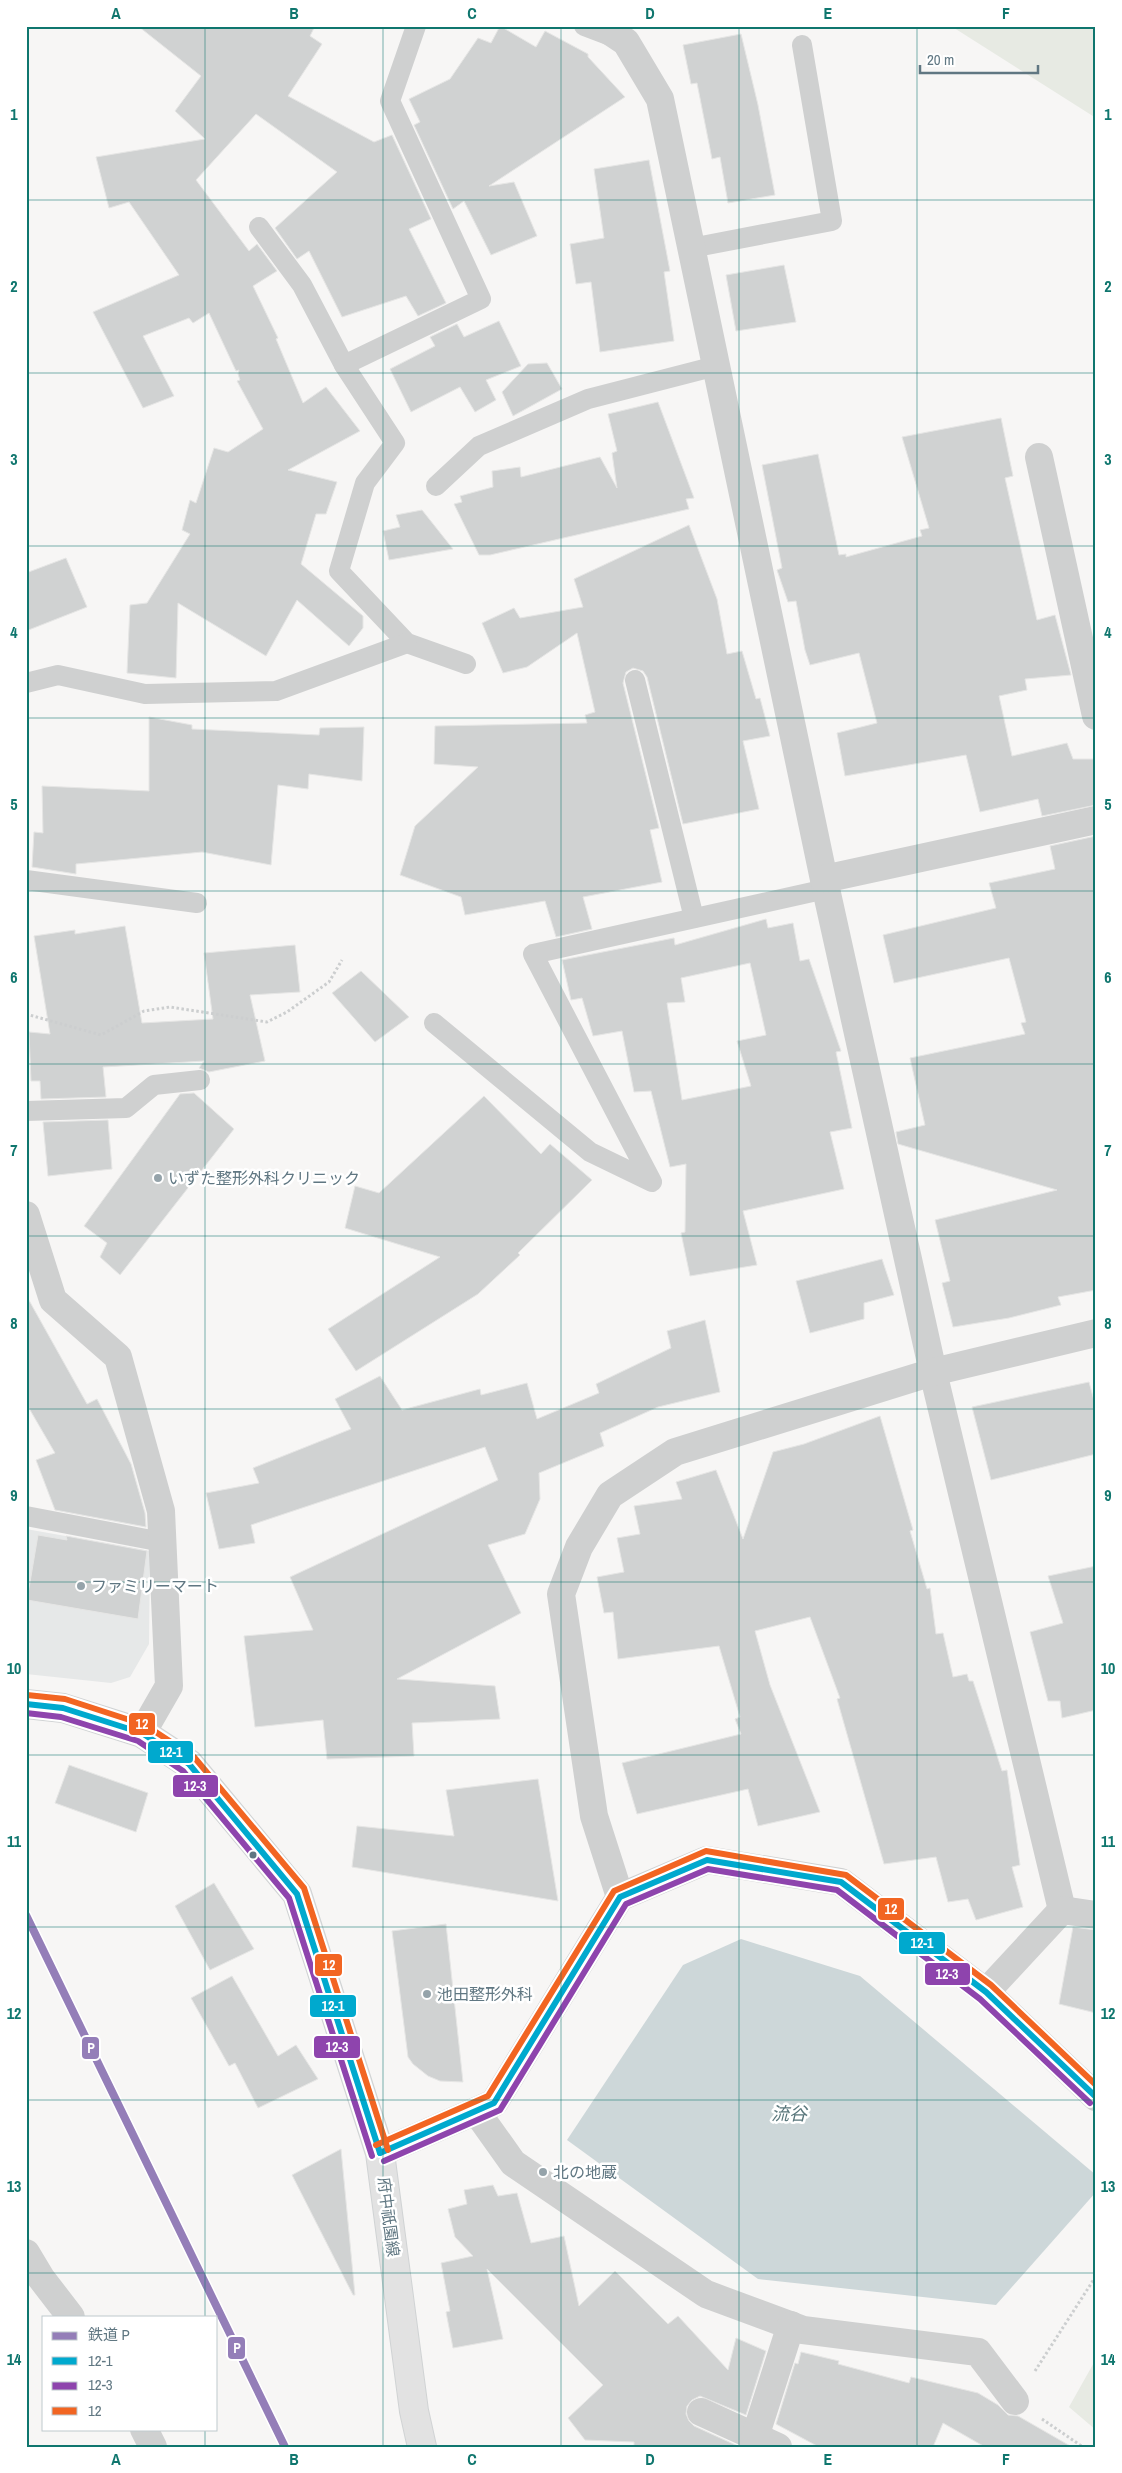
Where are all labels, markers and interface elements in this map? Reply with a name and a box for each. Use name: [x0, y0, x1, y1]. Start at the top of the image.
text: A: [111, 2, 121, 24]
text: B: [289, 2, 299, 24]
text: C: [467, 2, 477, 24]
text: D: [645, 2, 655, 24]
text: E: [824, 2, 833, 24]
text: F: [1002, 2, 1010, 24]
scale bar: [920, 42, 1037, 74]
text: 20 m: [927, 49, 954, 70]
text: 1: [10, 103, 18, 125]
text: 1: [1104, 103, 1112, 125]
text: 2: [10, 275, 18, 297]
text: 2: [1104, 275, 1112, 297]
text: 3: [10, 448, 18, 470]
text: 3: [1104, 448, 1112, 470]
text: 4: [10, 621, 18, 643]
text: 4: [1104, 621, 1112, 643]
text: 5: [10, 793, 18, 815]
text: 5: [1104, 793, 1112, 815]
text: 6: [10, 966, 18, 988]
text: 6: [1104, 966, 1112, 988]
text: 7: [10, 1139, 18, 1161]
text: 7: [1104, 1139, 1112, 1161]
place label: いずた整形外科クリニック: [168, 1167, 360, 1189]
marker: いずた整形外科クリニック: [152, 1172, 164, 1184]
text: 8: [10, 1312, 18, 1334]
text: 8: [1104, 1312, 1112, 1334]
text: 9: [10, 1484, 18, 1506]
text: 9: [1104, 1484, 1112, 1506]
place label: ファミリーマート: [91, 1575, 219, 1597]
marker: ファミリーマート: [75, 1580, 87, 1592]
text: 10: [7, 1657, 21, 1679]
text: 10: [1101, 1657, 1115, 1679]
line badge: 12: [128, 1712, 156, 1736]
text: 12: [136, 1715, 148, 1733]
line badge: 12-1: [147, 1740, 194, 1764]
text: 12-1: [160, 1743, 183, 1761]
line badge: 12-3: [172, 1774, 219, 1798]
text: 12-3: [184, 1777, 206, 1795]
text: 11: [7, 1830, 22, 1852]
text: 11: [1101, 1830, 1116, 1852]
unlabelled marker: [248, 1850, 258, 1860]
line badge: 12: [877, 1897, 905, 1921]
text: 12: [885, 1900, 897, 1918]
line badge: 12-1: [898, 1931, 946, 1955]
text: 12-1: [911, 1934, 934, 1952]
line badge: 12: [314, 1953, 343, 1977]
text: 12: [323, 1956, 335, 1974]
line badge: 12-3: [924, 1962, 971, 1986]
text: 12-3: [936, 1965, 958, 1983]
place label: 池田整形外科: [437, 1983, 533, 2005]
marker: 池田整形外科: [421, 1988, 433, 2000]
line badge: 12-1: [309, 1994, 357, 2018]
text: 12-1: [322, 1997, 345, 2015]
text: 12: [7, 2002, 21, 2024]
text: 12: [1101, 2002, 1115, 2024]
line badge: 12-3: [313, 2035, 361, 2059]
line badge: P: [81, 2036, 100, 2060]
text: 12-3: [326, 2038, 348, 2056]
text: P: [87, 2039, 95, 2057]
water label: 流谷: [771, 2101, 809, 2126]
place label: 北の地蔵: [553, 2161, 617, 2183]
marker: 北の地蔵: [537, 2166, 549, 2178]
text: 13: [7, 2175, 21, 2197]
text: 13: [1101, 2175, 1115, 2197]
street label: 府中祇園線: [373, 2176, 405, 2258]
legend: [42, 2316, 218, 2430]
text: 鉄道 P: [88, 2324, 130, 2345]
line badge: P: [227, 2336, 246, 2360]
text: P: [233, 2339, 241, 2357]
text: 14: [7, 2348, 22, 2370]
text: 14: [1101, 2348, 1116, 2370]
text: 12-1: [88, 2350, 113, 2371]
text: 12-3: [88, 2374, 113, 2395]
text: 12: [88, 2400, 102, 2421]
text: A: [111, 2448, 121, 2470]
text: B: [289, 2448, 299, 2470]
text: C: [467, 2448, 477, 2470]
text: D: [645, 2448, 655, 2470]
text: E: [824, 2448, 833, 2470]
text: F: [1002, 2448, 1010, 2470]

